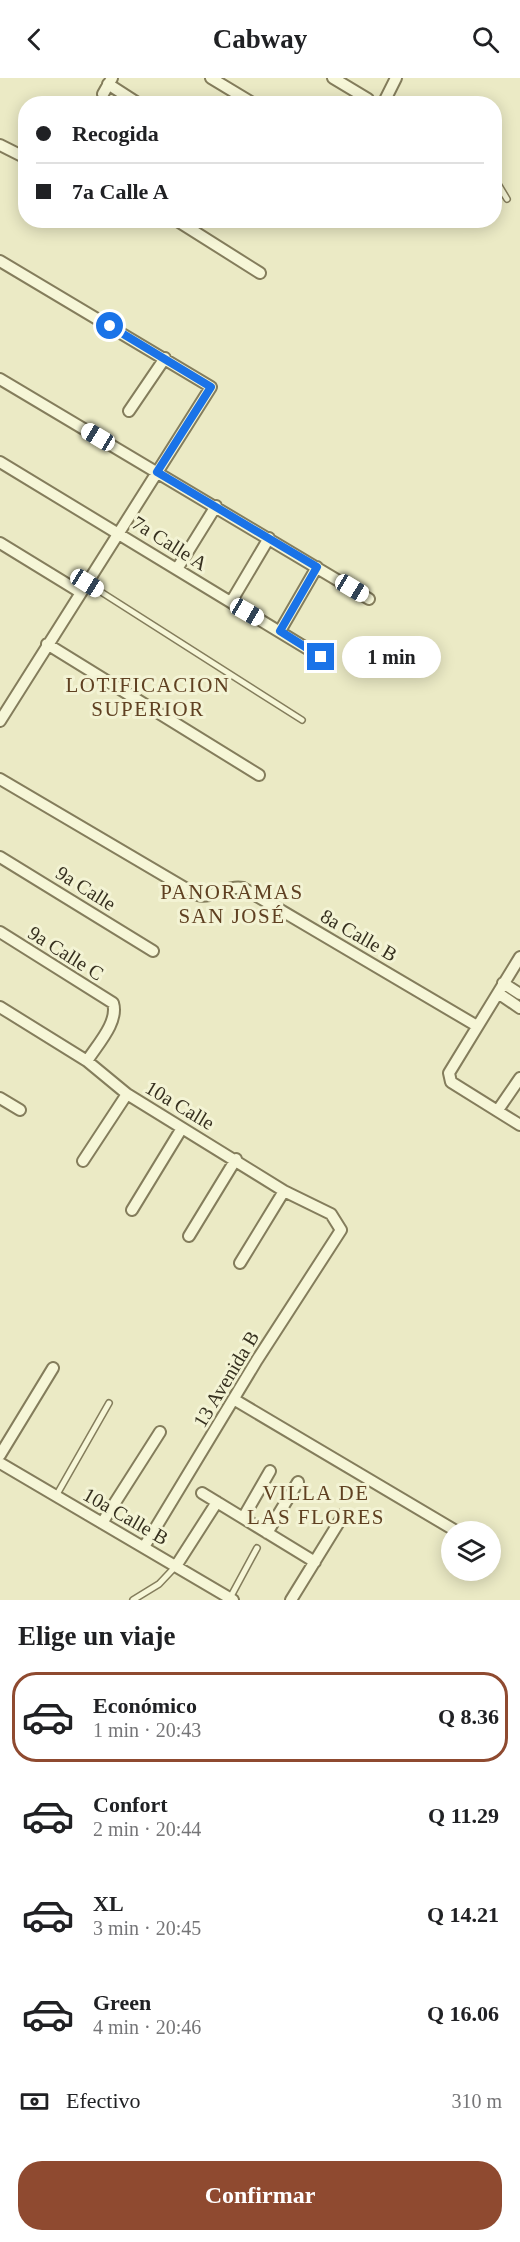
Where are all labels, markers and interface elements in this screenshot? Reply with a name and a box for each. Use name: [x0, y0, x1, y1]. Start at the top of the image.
icon: back: [18, 23, 51, 56]
icon: search: [469, 23, 502, 56]
text: Cabway: [213, 24, 307, 54]
text: Recogida: [72, 121, 159, 146]
text: 7a Calle A: [72, 179, 169, 204]
route start: [96, 312, 123, 339]
car: [78, 420, 118, 454]
street label: 7a Calle A: [128, 511, 212, 575]
car: [67, 566, 107, 600]
car: [332, 571, 372, 605]
car: [227, 595, 267, 629]
callout: 1 min: [342, 636, 441, 678]
route end: [307, 643, 334, 670]
text: 1 min: [367, 646, 416, 668]
district label: LOTIFICACION SUPERIOR: [66, 673, 231, 721]
street label: 9a Calle: [52, 861, 120, 915]
district label: PANORAMAS SAN JOSÉ: [160, 880, 304, 928]
street label: 8a Calle B: [317, 904, 401, 966]
street label: 9a Calle C: [24, 921, 108, 985]
street label: 10a Calle: [142, 1076, 218, 1134]
street label: 13 Avenida B: [189, 1327, 263, 1431]
district label: VILLA DE LAS FLORES: [247, 1481, 385, 1529]
street label: 10a Calle B: [80, 1483, 172, 1549]
map controls: [441, 1521, 501, 1581]
button: layers: [441, 1521, 501, 1581]
text: Elige un viaje: [18, 1621, 176, 1651]
icon: car: [21, 1690, 75, 1744]
text: Económico: [93, 1693, 197, 1718]
text: Q 8.36: [438, 1704, 499, 1729]
text: 1 min · 20:43: [93, 1719, 201, 1741]
icon: car: [21, 1789, 75, 1843]
text: Confort: [93, 1792, 168, 1817]
text: Q 11.29: [428, 1803, 499, 1828]
text: 2 min · 20:44: [93, 1818, 201, 1840]
icon: car: [21, 1888, 75, 1942]
text: XL: [93, 1891, 124, 1916]
text: Q 14.21: [427, 1902, 499, 1927]
text: 3 min · 20:45: [93, 1917, 201, 1939]
icon: car: [21, 1987, 75, 2041]
text: Green: [93, 1990, 151, 2015]
text: Q 16.06: [427, 2001, 499, 2026]
text: 4 min · 20:46: [93, 2016, 201, 2038]
icon: cash: [18, 2085, 51, 2118]
text: Efectivo: [66, 2088, 141, 2113]
text: 310 m: [451, 2090, 502, 2112]
button: Confirmar: [18, 2161, 502, 2230]

